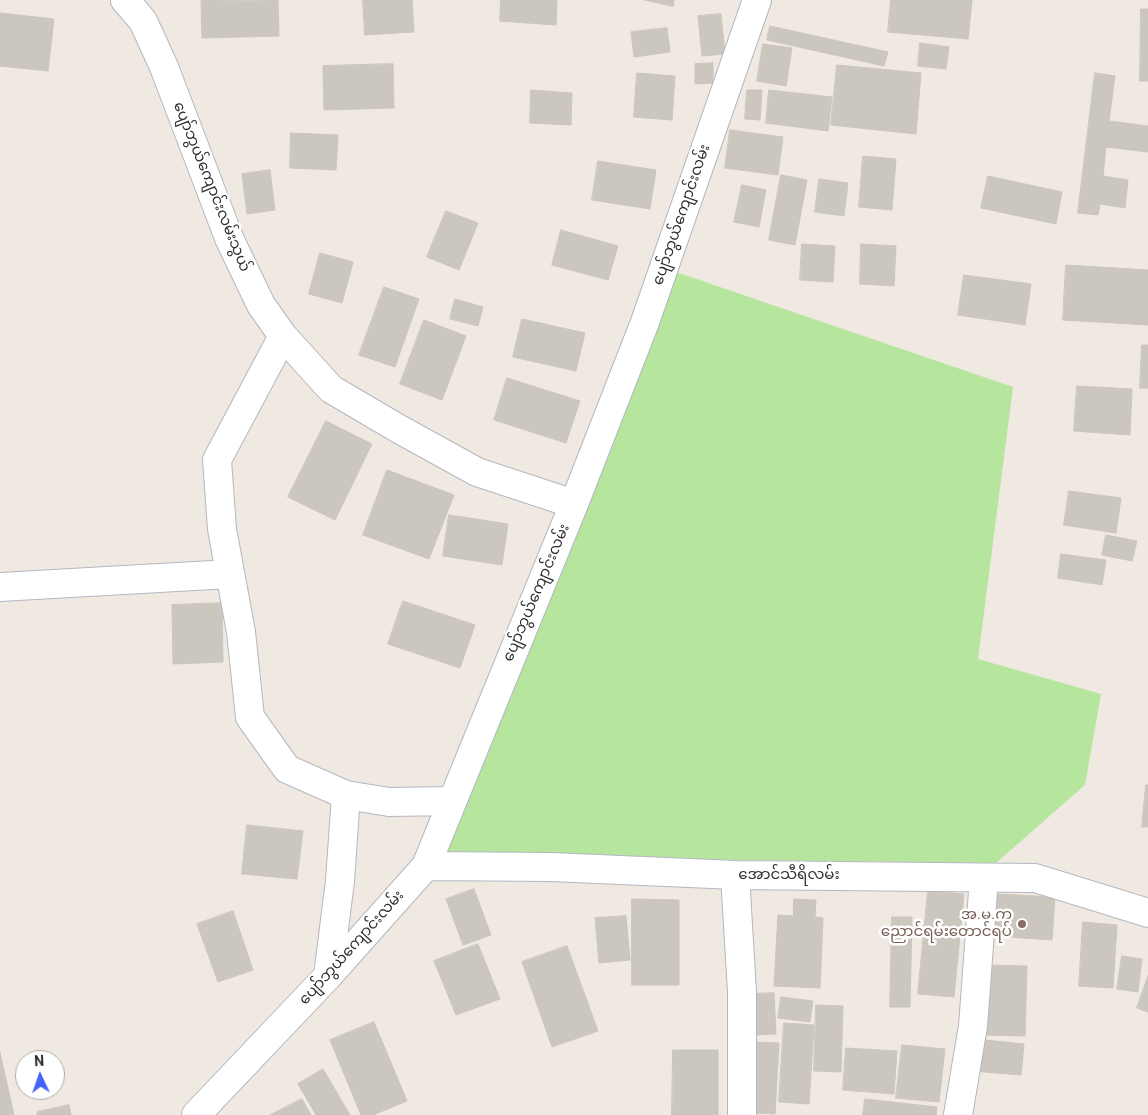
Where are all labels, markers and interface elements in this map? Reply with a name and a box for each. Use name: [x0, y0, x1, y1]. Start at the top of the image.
street label: ပျော်ဘွယ်ကျောင်းလမ်းသွယ်: [169, 99, 253, 275]
street label: ပျော်ဘွယ်ကျောင်းလမ်း: [649, 142, 715, 288]
street label: ပျော်ဘွယ်ကျောင်းလမ်း: [500, 521, 574, 665]
street label: အောင်သီရိလမ်း: [738, 866, 840, 884]
street label: ပျော်ဘွယ်ကျောင်းလမ်း: [296, 887, 408, 1009]
place label: အ.မ.က ညောင်ရမ်းတောင်ရပ်: [881, 906, 1012, 941]
marker: အ.မ.က ညောင်ရမ်းတောင်ရပ်: [1016, 918, 1028, 930]
north arrow: [15, 1050, 65, 1100]
text: N: [34, 1053, 45, 1069]

